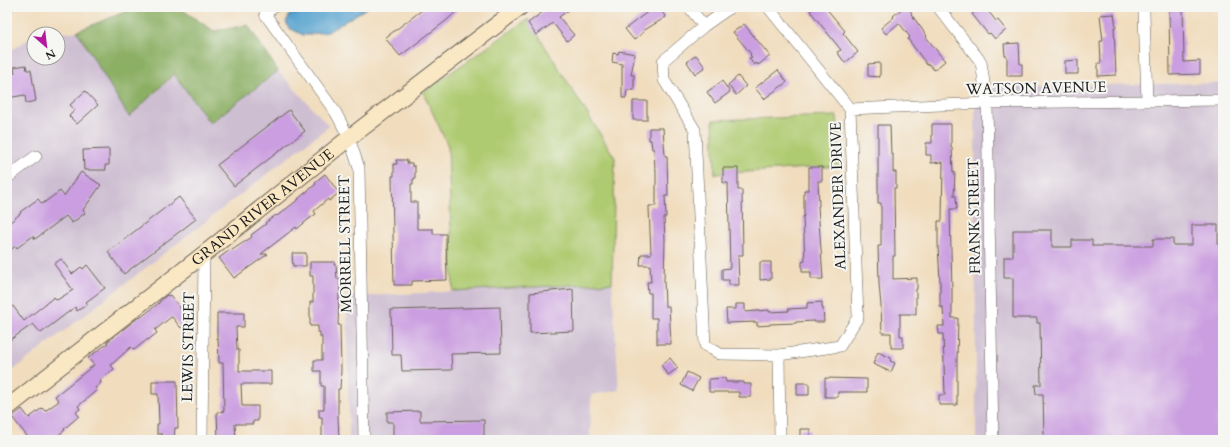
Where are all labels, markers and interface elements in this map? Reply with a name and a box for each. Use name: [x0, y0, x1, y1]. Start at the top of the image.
north arrow: [26, 26, 66, 66]
text: N: [42, 46, 58, 63]
street label: WATSON AVENUE: [964, 77, 1107, 99]
street label: ALEXANDER DRIVE: [825, 122, 851, 270]
street label: GRAND RIVER AVENUE: [187, 144, 338, 270]
street label: FRANK STREET: [963, 158, 985, 274]
street label: MORRELL STREET: [334, 175, 356, 313]
street label: LEWIS STREET: [177, 292, 199, 402]

